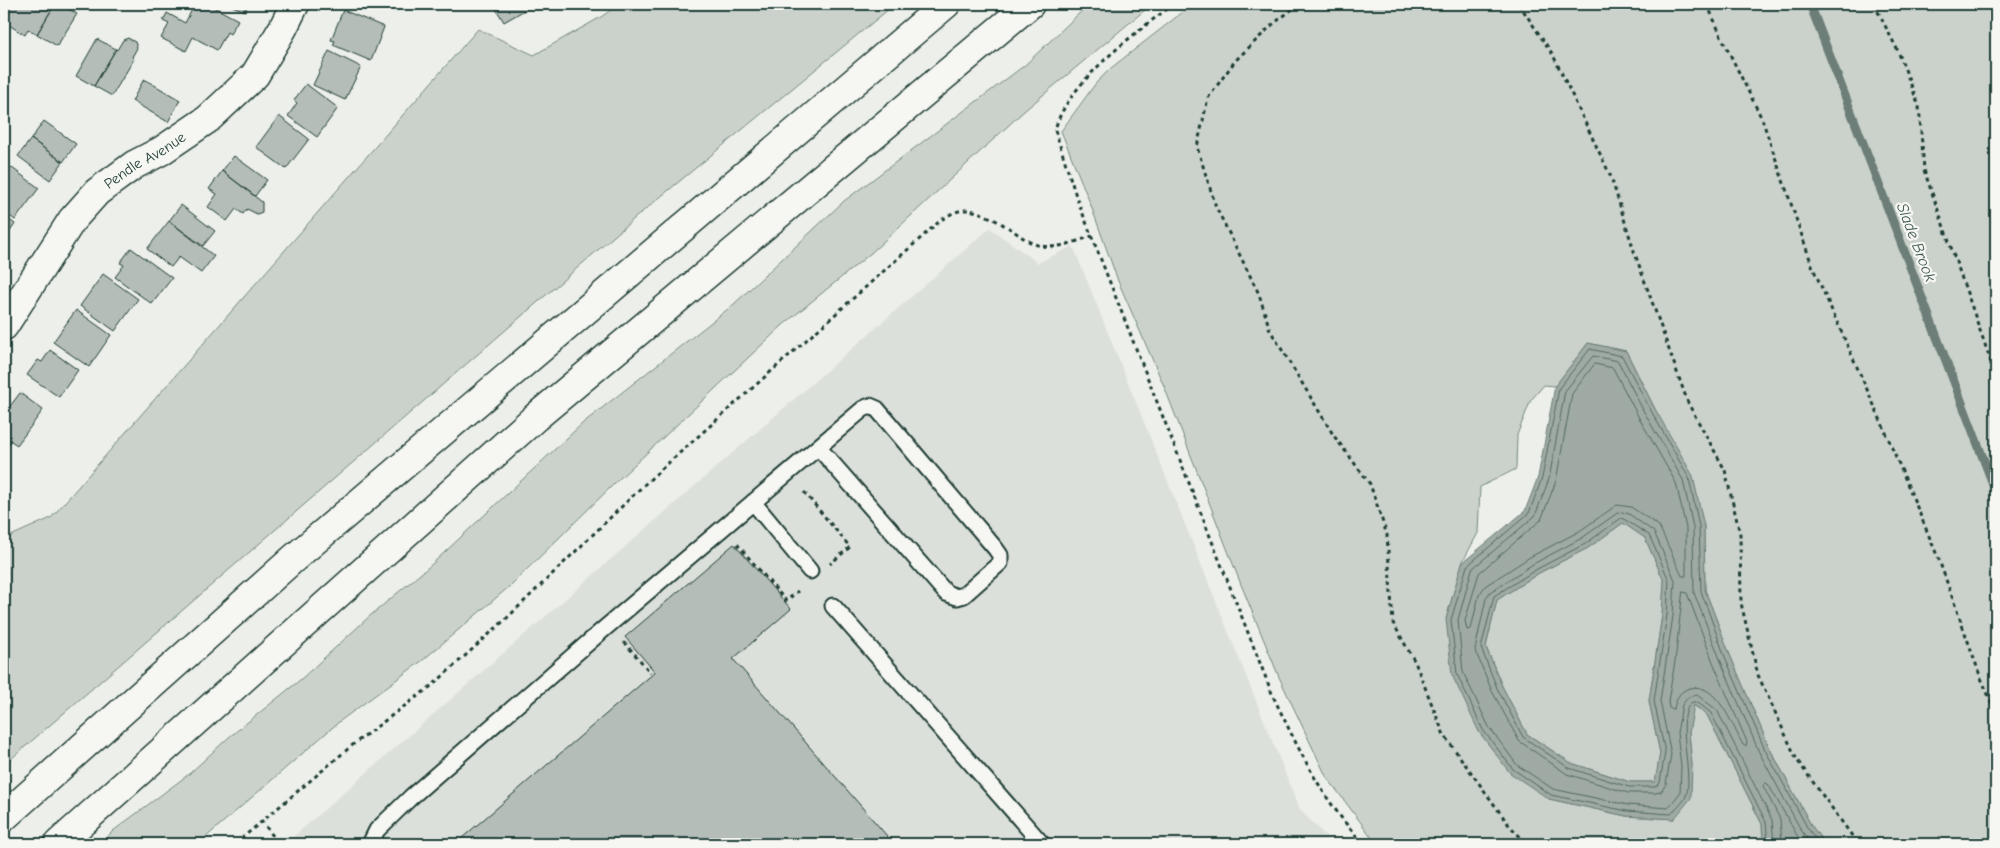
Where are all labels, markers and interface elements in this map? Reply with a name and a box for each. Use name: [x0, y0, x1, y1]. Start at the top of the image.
street label: Pendle Avenue: [101, 128, 189, 193]
water label: Slade Brook: [1893, 200, 1939, 284]

